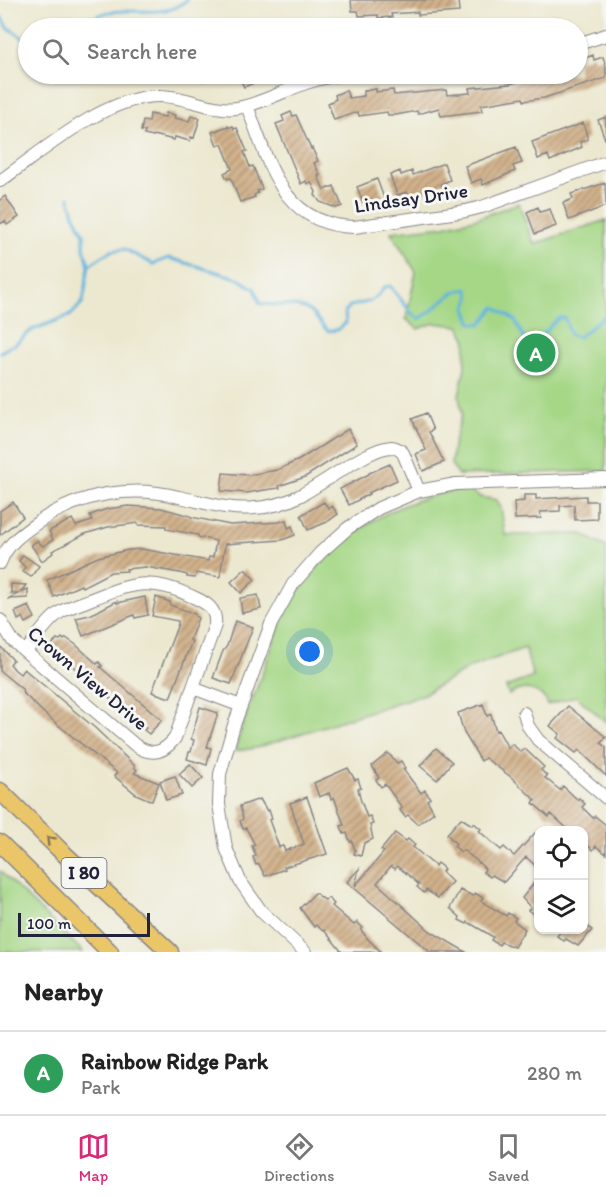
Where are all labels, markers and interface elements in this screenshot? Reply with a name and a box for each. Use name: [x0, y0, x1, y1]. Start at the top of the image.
search box: [18, 18, 588, 84]
icon: search: [39, 35, 72, 68]
text: Search here: [87, 38, 197, 65]
street label: Lindsay Drive: [353, 178, 469, 218]
pin: A: [516, 330, 556, 376]
street label: Crown View Drive: [23, 621, 153, 735]
your location: [295, 637, 324, 666]
map controls: [534, 826, 588, 934]
button: locate: [534, 826, 588, 880]
one-way arrow: [47, 837, 58, 848]
road number: I 80: [62, 858, 106, 888]
button: layers: [534, 880, 588, 934]
scale bar: [18, 910, 150, 938]
text: 100 m: [27, 914, 71, 933]
text: Nearby: [24, 975, 103, 1007]
text: Rainbow Ridge Park: [81, 1048, 268, 1075]
text: A: [37, 1061, 50, 1085]
text: 280 m: [527, 1061, 582, 1085]
text: Park: [81, 1075, 120, 1099]
tab: Map: [77, 1130, 110, 1185]
tab: Directions: [264, 1130, 334, 1185]
tab: Saved: [488, 1130, 529, 1185]

